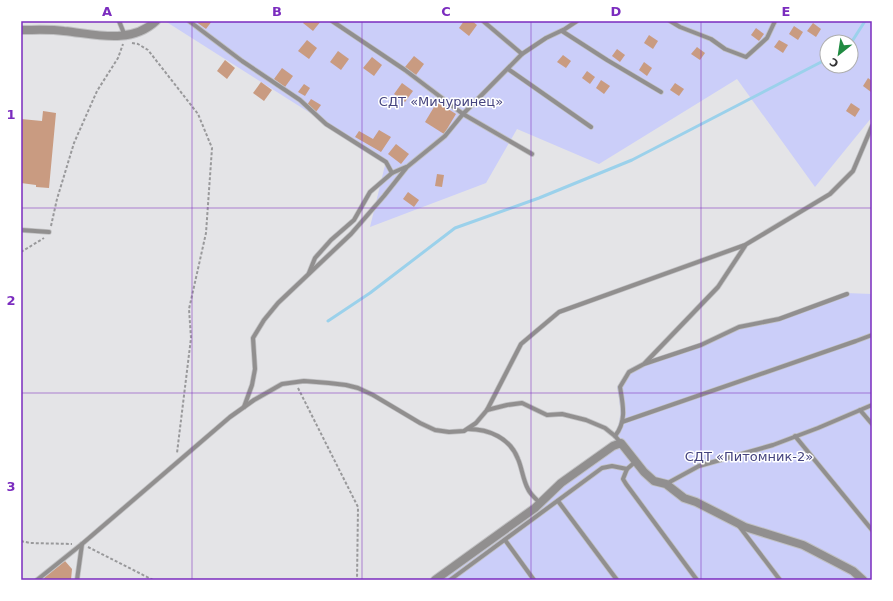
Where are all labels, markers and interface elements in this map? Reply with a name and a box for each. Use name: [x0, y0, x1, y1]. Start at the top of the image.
text: A: [102, 4, 112, 19]
text: B: [272, 4, 282, 19]
text: C: [441, 4, 451, 19]
text: D: [611, 4, 622, 19]
text: E: [782, 4, 790, 19]
north arrow: [819, 34, 859, 74]
text: С: [828, 55, 841, 70]
park label: СДТ «Мичуринец»: [379, 94, 503, 109]
text: 1: [6, 107, 16, 122]
text: 2: [6, 293, 16, 308]
park label: СДТ «Питомник-2»: [685, 449, 813, 464]
text: 3: [6, 479, 16, 494]

